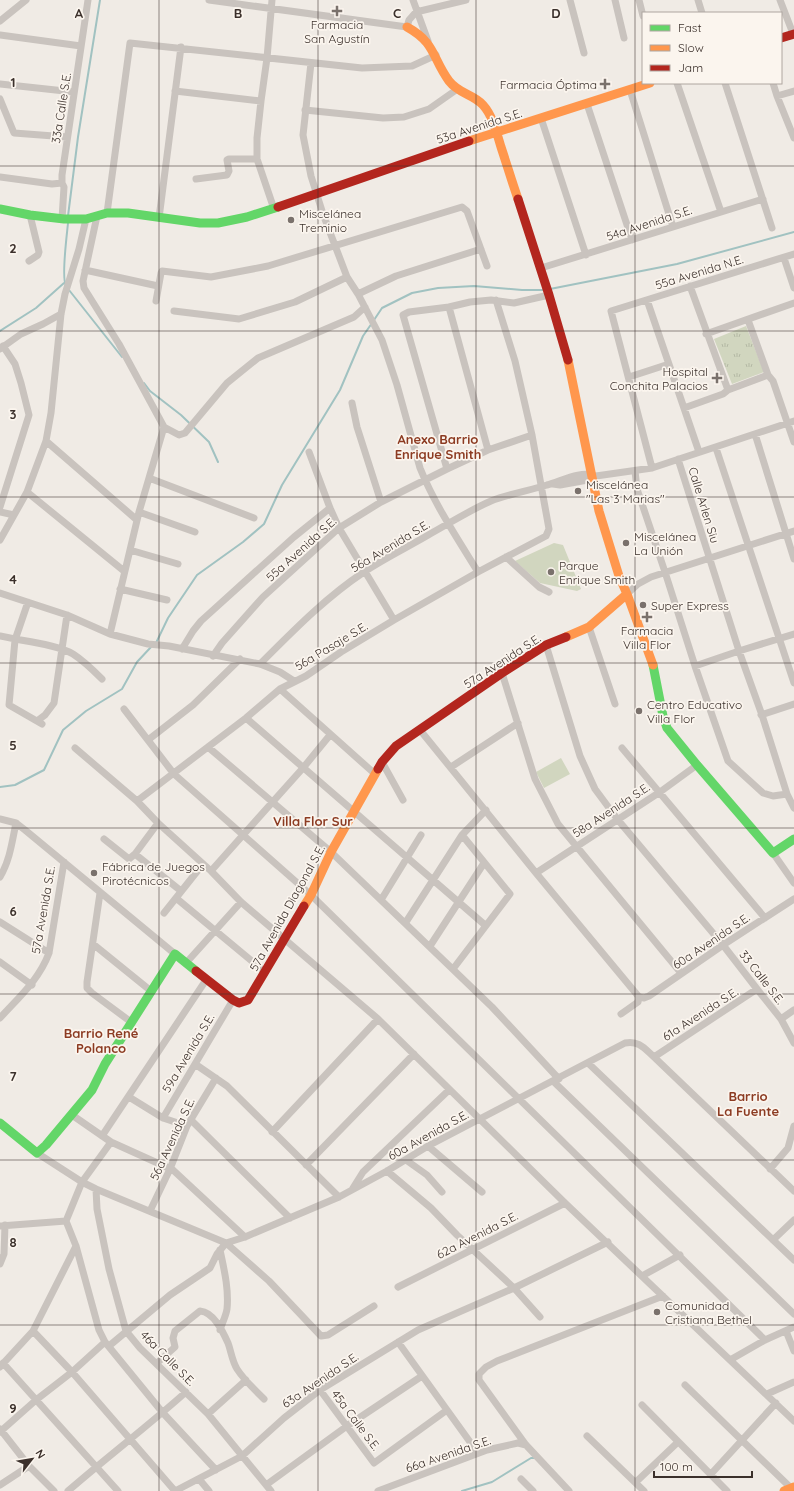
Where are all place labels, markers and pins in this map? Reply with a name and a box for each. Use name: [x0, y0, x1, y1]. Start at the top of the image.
marker: Farmacia San Agustín: [332, 6, 342, 16]
place label: Farmacia San Agustín: [304, 17, 370, 46]
place label: Farmacia Óptima: [500, 77, 597, 92]
marker: Farmacia Óptima: [600, 79, 610, 89]
place label: Miscelánea Treminio: [299, 206, 361, 235]
marker: Miscelánea Treminio: [286, 215, 296, 225]
place label: Hospital Conchita Palacios: [610, 364, 708, 393]
marker: Hospital Conchita Palacios: [711, 372, 723, 384]
place label: Miscelánea "Las 3 Marias": [586, 477, 665, 506]
marker: Miscelánea "Las 3 Marias": [573, 486, 583, 496]
place label: Miscelánea La Unión: [634, 529, 696, 558]
marker: Miscelánea La Unión: [621, 538, 631, 548]
place label: Parque Enrique Smith: [559, 558, 635, 587]
marker: Parque Enrique Smith: [546, 567, 556, 577]
place label: Super Express: [651, 598, 729, 613]
marker: Super Express: [638, 600, 648, 610]
marker: Farmacia Villa Flor: [642, 612, 652, 622]
place label: Farmacia Villa Flor: [621, 623, 673, 652]
place label: Centro Educativo Villa Flor: [647, 697, 742, 726]
marker: Centro Educativo Villa Flor: [634, 706, 644, 716]
place label: Fábrica de Juegos Pirotécnicos: [102, 859, 205, 888]
marker: Fábrica de Juegos Pirotécnicos: [89, 868, 99, 878]
place label: Comunidad Cristiana Bethel: [665, 1298, 752, 1327]
marker: Comunidad Cristiana Bethel: [652, 1307, 662, 1317]

